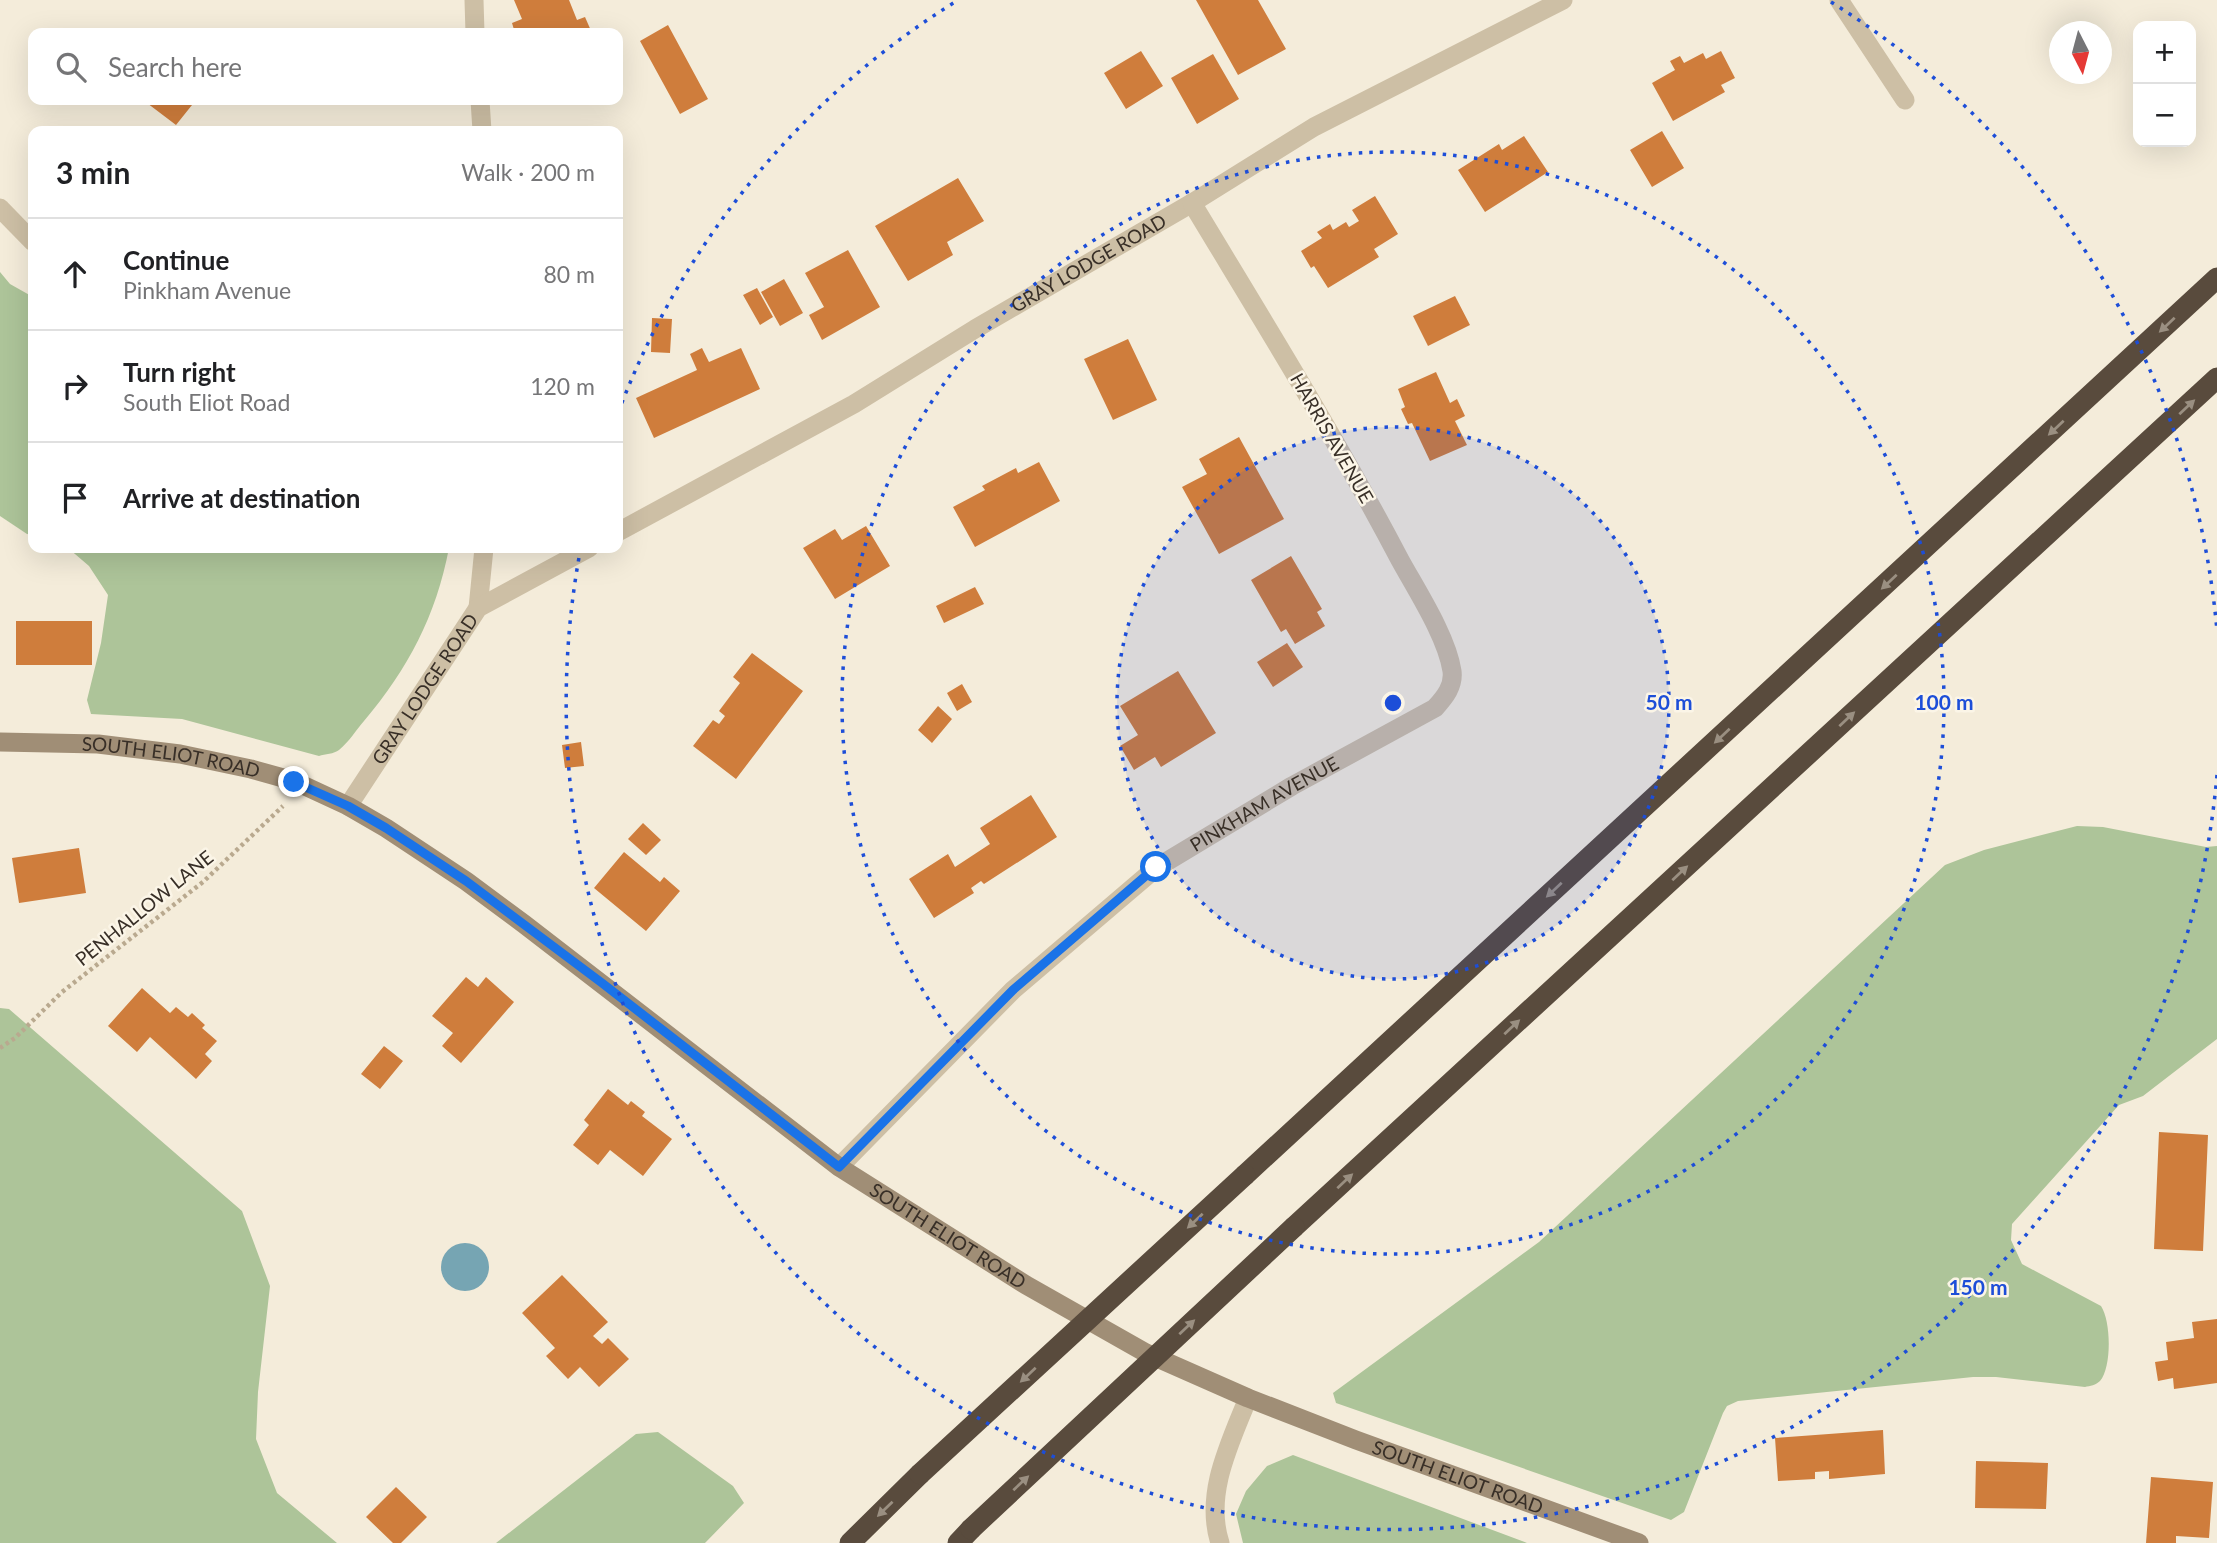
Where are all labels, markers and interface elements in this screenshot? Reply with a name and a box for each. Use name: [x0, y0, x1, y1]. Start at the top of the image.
north arrow: [2049, 21, 2112, 84]
map controls: [2133, 21, 2196, 147]
button: +: [2133, 21, 2196, 84]
search box: [28, 28, 623, 105]
icon: search: [52, 48, 90, 86]
text: Search here: [108, 51, 242, 83]
button: −: [2133, 84, 2196, 147]
text: 3 min: [56, 154, 130, 190]
text: Walk · 200 m: [461, 158, 595, 186]
street label: GRAY LODGE ROAD: [1006, 209, 1170, 317]
text: Continue: [123, 244, 229, 276]
icon: ahead: [56, 255, 94, 293]
text: 80 m: [544, 260, 595, 288]
text: Pinkham Avenue: [123, 276, 291, 304]
one-way arrow: [2159, 316, 2176, 332]
text: Turn right: [123, 356, 236, 388]
icon: right: [56, 367, 94, 405]
street label: HARRIS AVENUE: [1286, 369, 1379, 507]
text: 120 m: [530, 372, 595, 400]
text: South Eliot Road: [123, 388, 290, 416]
one-way arrow: [2178, 399, 2195, 415]
one-way arrow: [2047, 420, 2065, 436]
icon: arrive: [56, 479, 94, 517]
text: Arrive at destination: [123, 482, 360, 514]
one-way arrow: [1880, 574, 1898, 590]
street label: GRAY LODGE ROAD: [367, 609, 482, 769]
text: 50 m: [1645, 689, 1693, 714]
text: 100 m: [1914, 689, 1974, 714]
centre of rings: [1381, 691, 1405, 715]
one-way arrow: [1838, 712, 1855, 728]
one-way arrow: [1713, 728, 1731, 744]
street label: SOUTH ELIOT ROAD: [82, 731, 263, 782]
street label: PINKHAM AVENUE: [1185, 751, 1342, 856]
route end: [278, 766, 309, 797]
street label: PENHALLOW LANE: [70, 845, 217, 970]
route start: [1140, 851, 1171, 882]
one-way arrow: [1671, 866, 1688, 882]
one-way arrow: [1545, 882, 1563, 898]
one-way arrow: [1503, 1020, 1520, 1036]
one-way arrow: [1336, 1174, 1353, 1190]
street label: SOUTH ELIOT ROAD: [866, 1177, 1031, 1293]
one-way arrow: [1186, 1213, 1204, 1229]
text: 150 m: [1948, 1274, 2008, 1299]
one-way arrow: [1179, 1319, 1196, 1336]
one-way arrow: [1019, 1367, 1037, 1383]
street label: SOUTH ELIOT ROAD: [1369, 1435, 1547, 1518]
one-way arrow: [1012, 1475, 1029, 1491]
one-way arrow: [877, 1500, 894, 1516]

